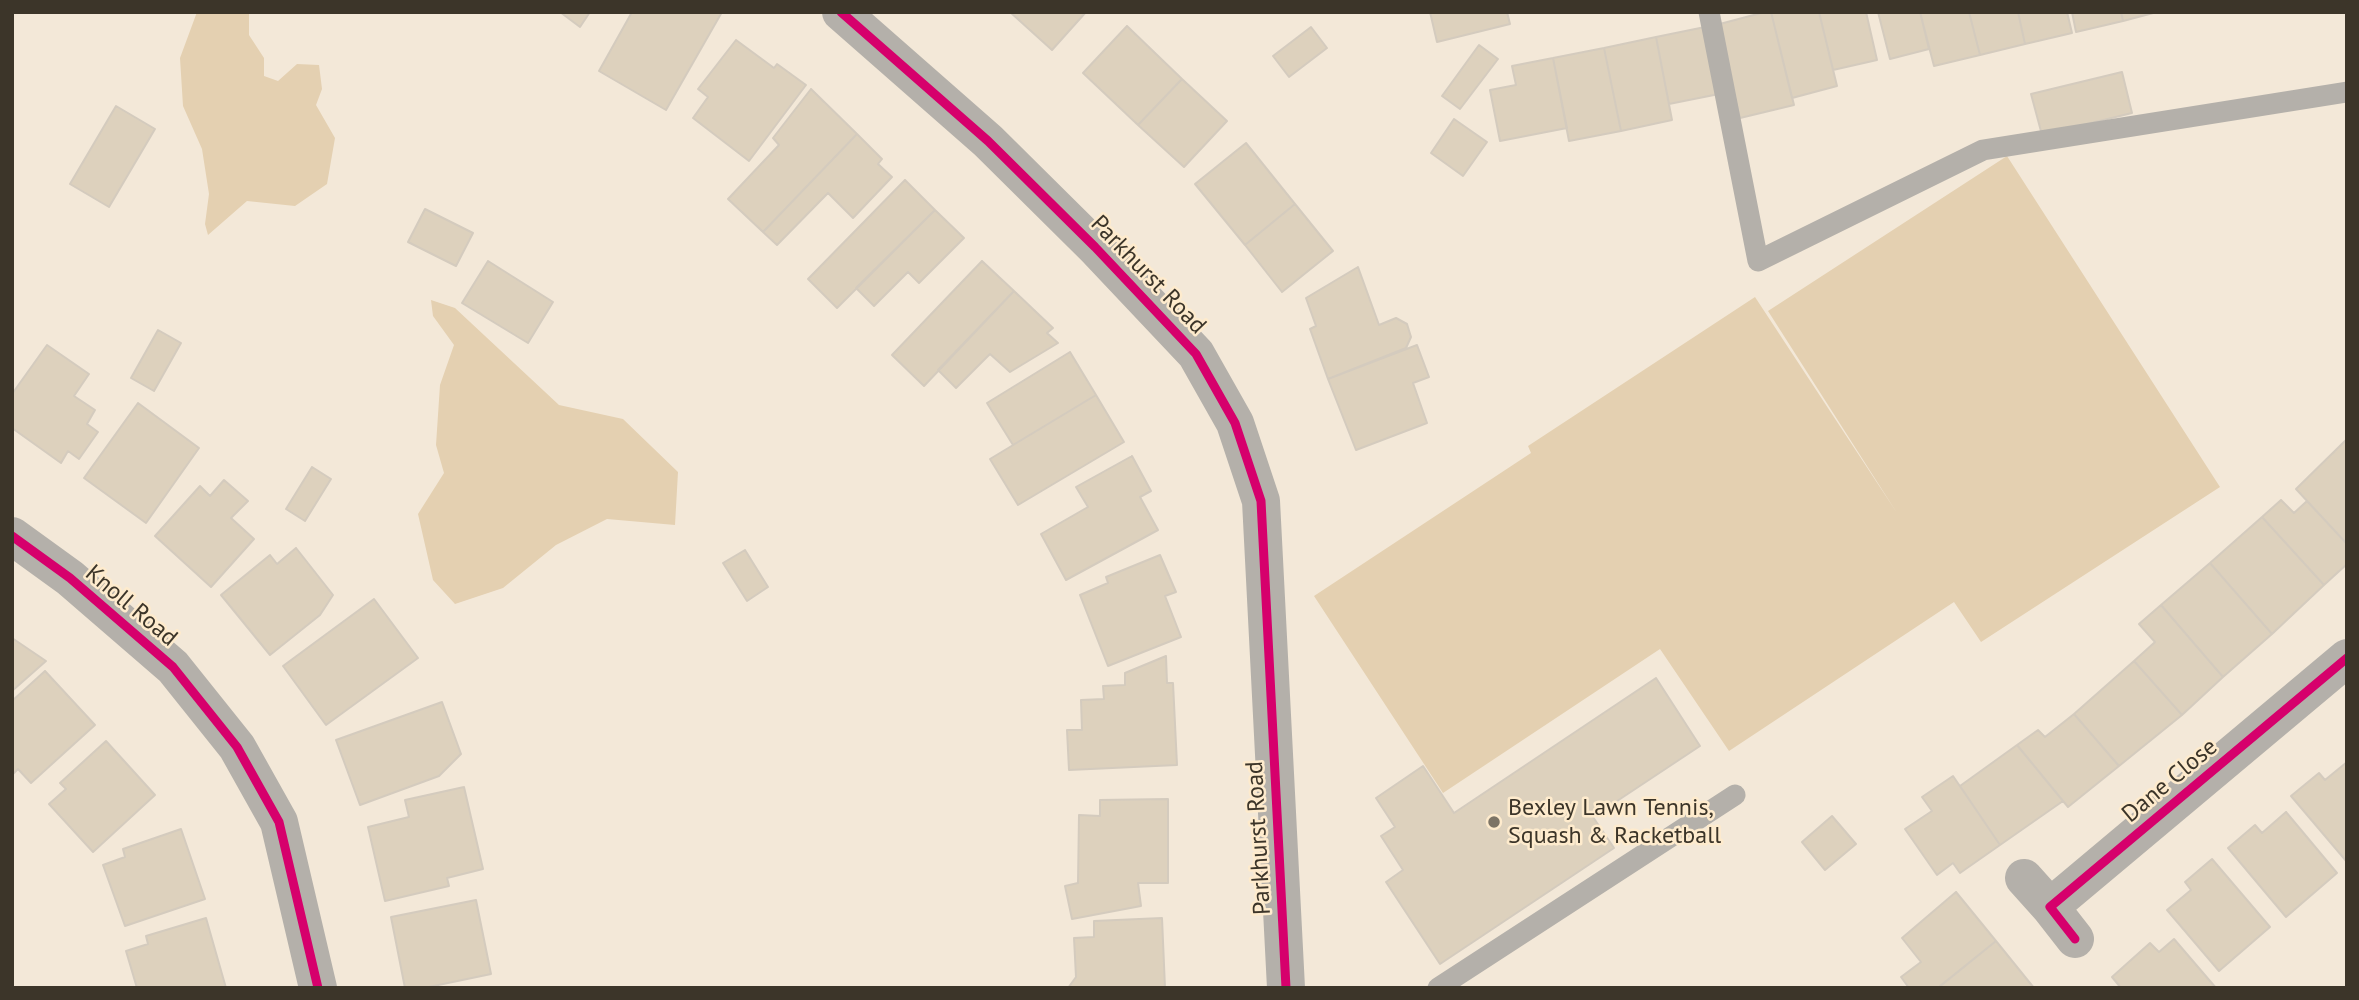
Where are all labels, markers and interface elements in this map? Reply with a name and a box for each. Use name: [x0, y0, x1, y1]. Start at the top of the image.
street label: Parkhurst Road: [1084, 210, 1212, 340]
street label: Knoll Road: [79, 559, 183, 653]
street label: Dane Close: [2117, 733, 2223, 829]
street label: Parkhurst Road: [1241, 760, 1277, 916]
place label: Bexley Lawn Tennis, Squash & Racketball: [1508, 794, 1721, 850]
marker: Bexley Lawn Tennis, Squash & Racketball: [1486, 814, 1502, 830]

